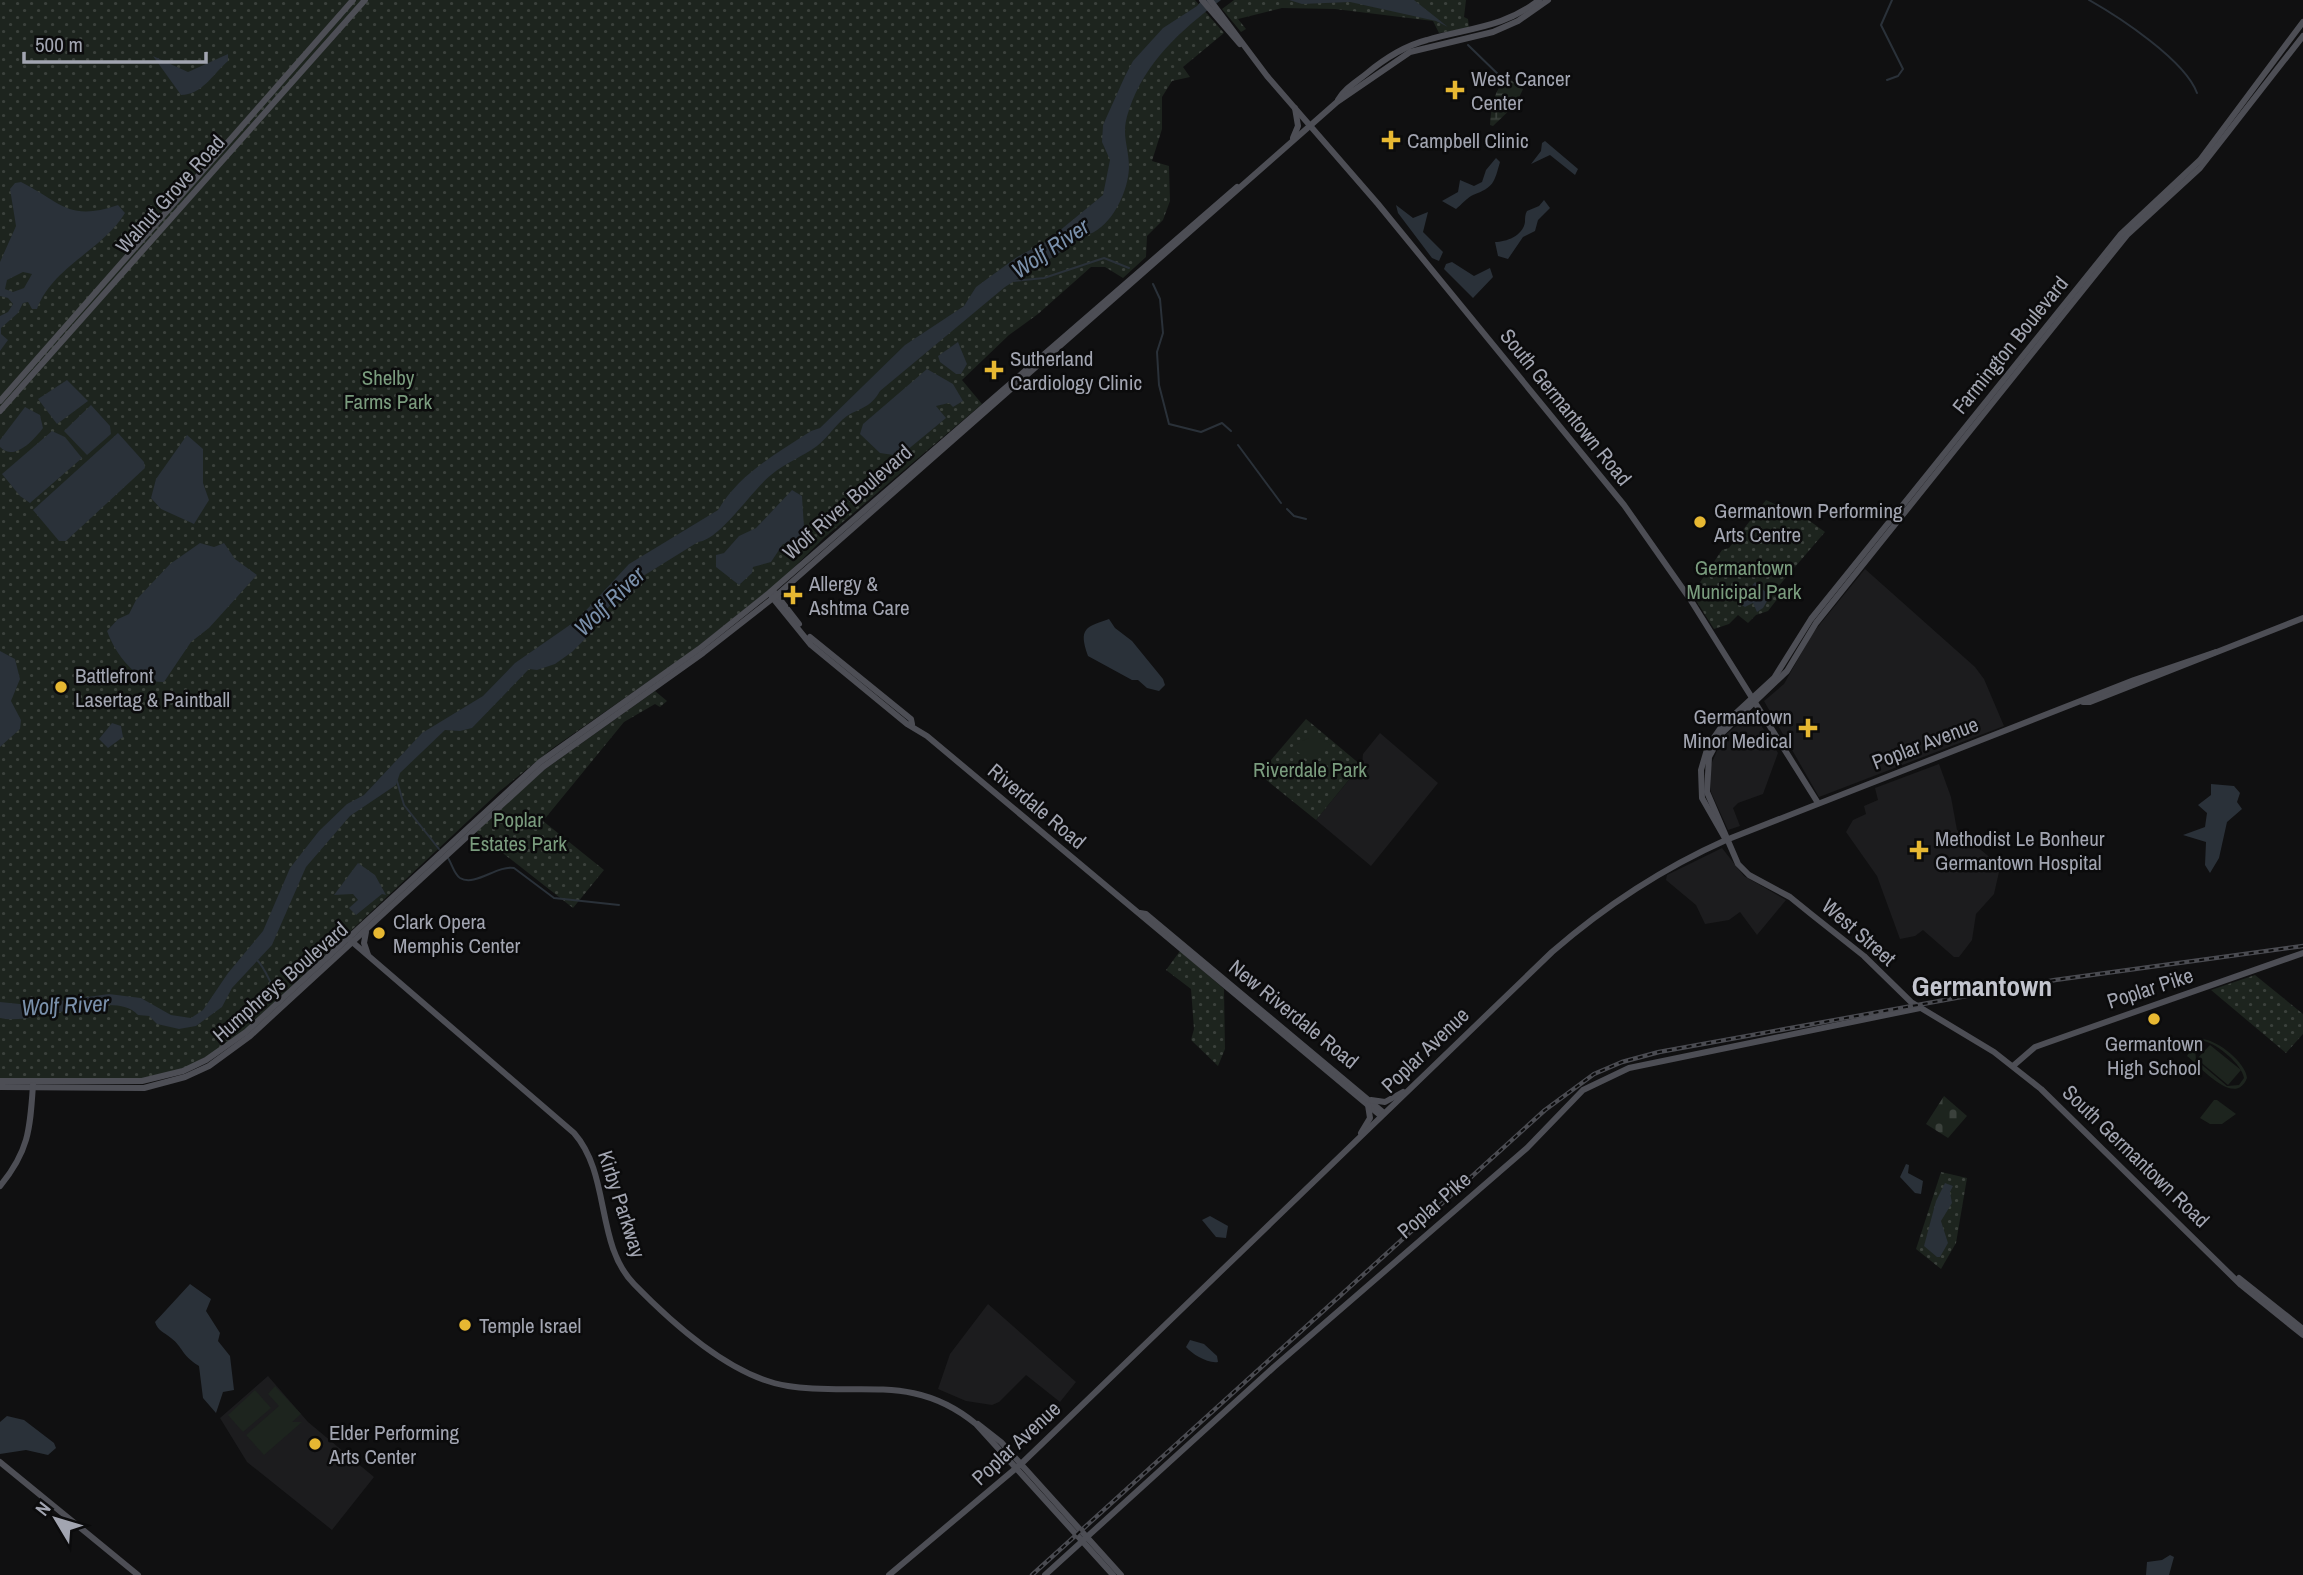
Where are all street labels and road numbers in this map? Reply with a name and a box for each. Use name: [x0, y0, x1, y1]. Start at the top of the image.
street label: Walnut Grove Road: [109, 128, 231, 260]
street label: Farmington Boulevard: [1945, 270, 2075, 420]
street label: South Germantown Road: [1494, 322, 1638, 492]
street label: Wolf River Boulevard: [776, 438, 918, 566]
street label: Poplar Avenue: [1868, 709, 1982, 777]
street label: Riverdale Road: [982, 756, 1092, 856]
street label: West Street: [1816, 892, 1903, 972]
street label: Humphreys Boulevard: [206, 915, 354, 1049]
street label: New Riverdale Road: [1223, 953, 1365, 1075]
street label: Poplar Pike: [2103, 960, 2197, 1016]
street label: Poplar Avenue: [1375, 1001, 1475, 1099]
street label: South Germantown Road: [2056, 1078, 2216, 1234]
street label: Kirby Parkway: [591, 1147, 653, 1262]
street label: Poplar Pike: [1391, 1165, 1477, 1245]
street label: Poplar Avenue: [965, 1394, 1067, 1492]

